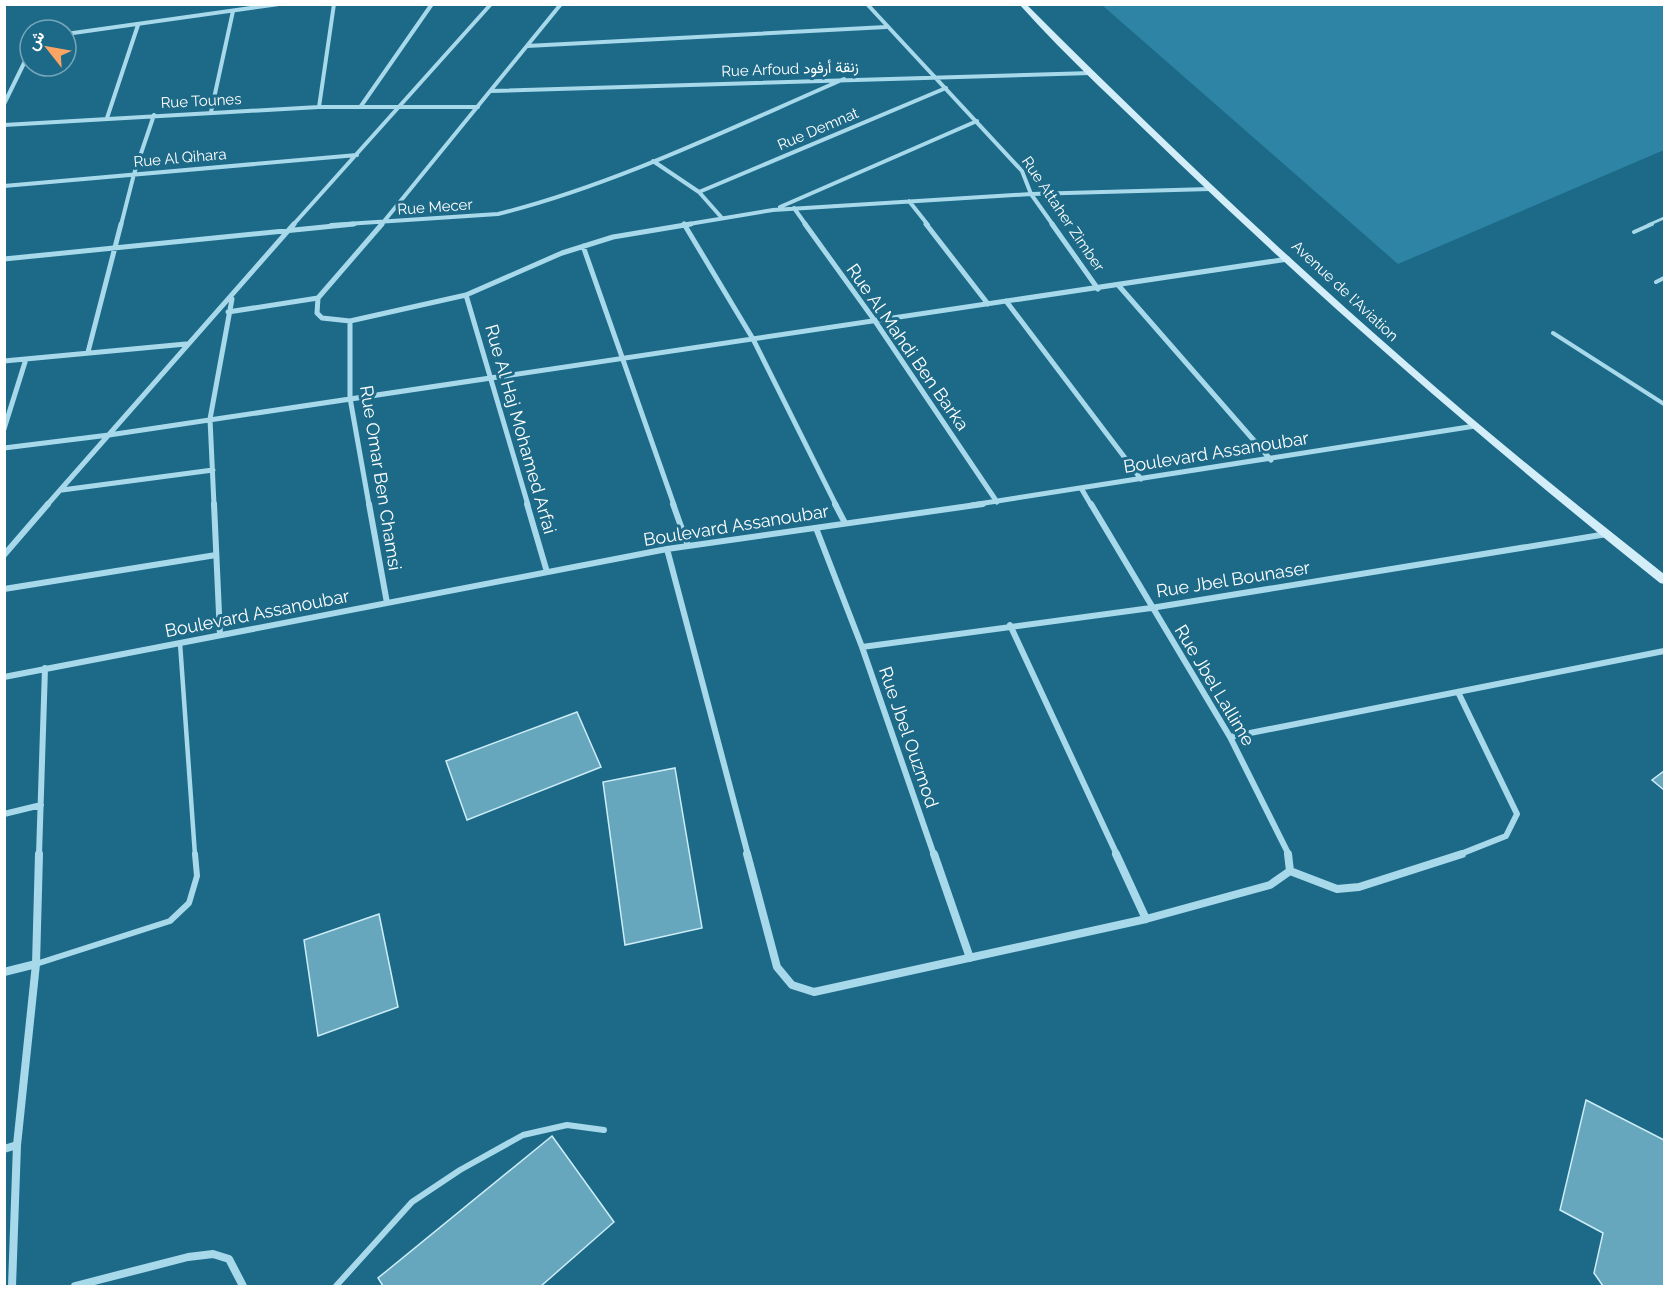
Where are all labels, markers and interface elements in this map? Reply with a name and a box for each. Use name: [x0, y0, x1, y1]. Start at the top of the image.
north arrow: [18, 18, 78, 78]
text: ش: [22, 27, 49, 54]
street label: Rue Arfoud زنقة أرفود: [721, 58, 859, 80]
street label: Rue Tounes: [160, 90, 242, 112]
street label: Rue Demnat: [775, 104, 861, 154]
street label: Rue Al Qihara: [133, 145, 227, 171]
street label: Rue Attaher Zimber: [1018, 153, 1109, 276]
street label: Rue Mecer: [397, 195, 474, 219]
street label: Avenue de l'Aviation: [1288, 237, 1402, 345]
street label: Rue Al Mahdi Ben Barka: [842, 260, 974, 434]
street label: Rue Al Haj Mohamed Arfai: [481, 322, 561, 536]
street label: Rue Omar Ben Chamsi: [356, 384, 406, 572]
street label: Boulevard Assanoubar: [1122, 427, 1311, 477]
street label: Boulevard Assanoubar: [642, 500, 831, 550]
street label: Rue Jbel Bounaser: [1155, 556, 1312, 602]
street label: Boulevard Assanoubar: [163, 585, 352, 641]
street label: Rue Jbel Lallime: [1171, 621, 1260, 750]
street label: Rue Jbel Ouzmod: [875, 664, 943, 810]

